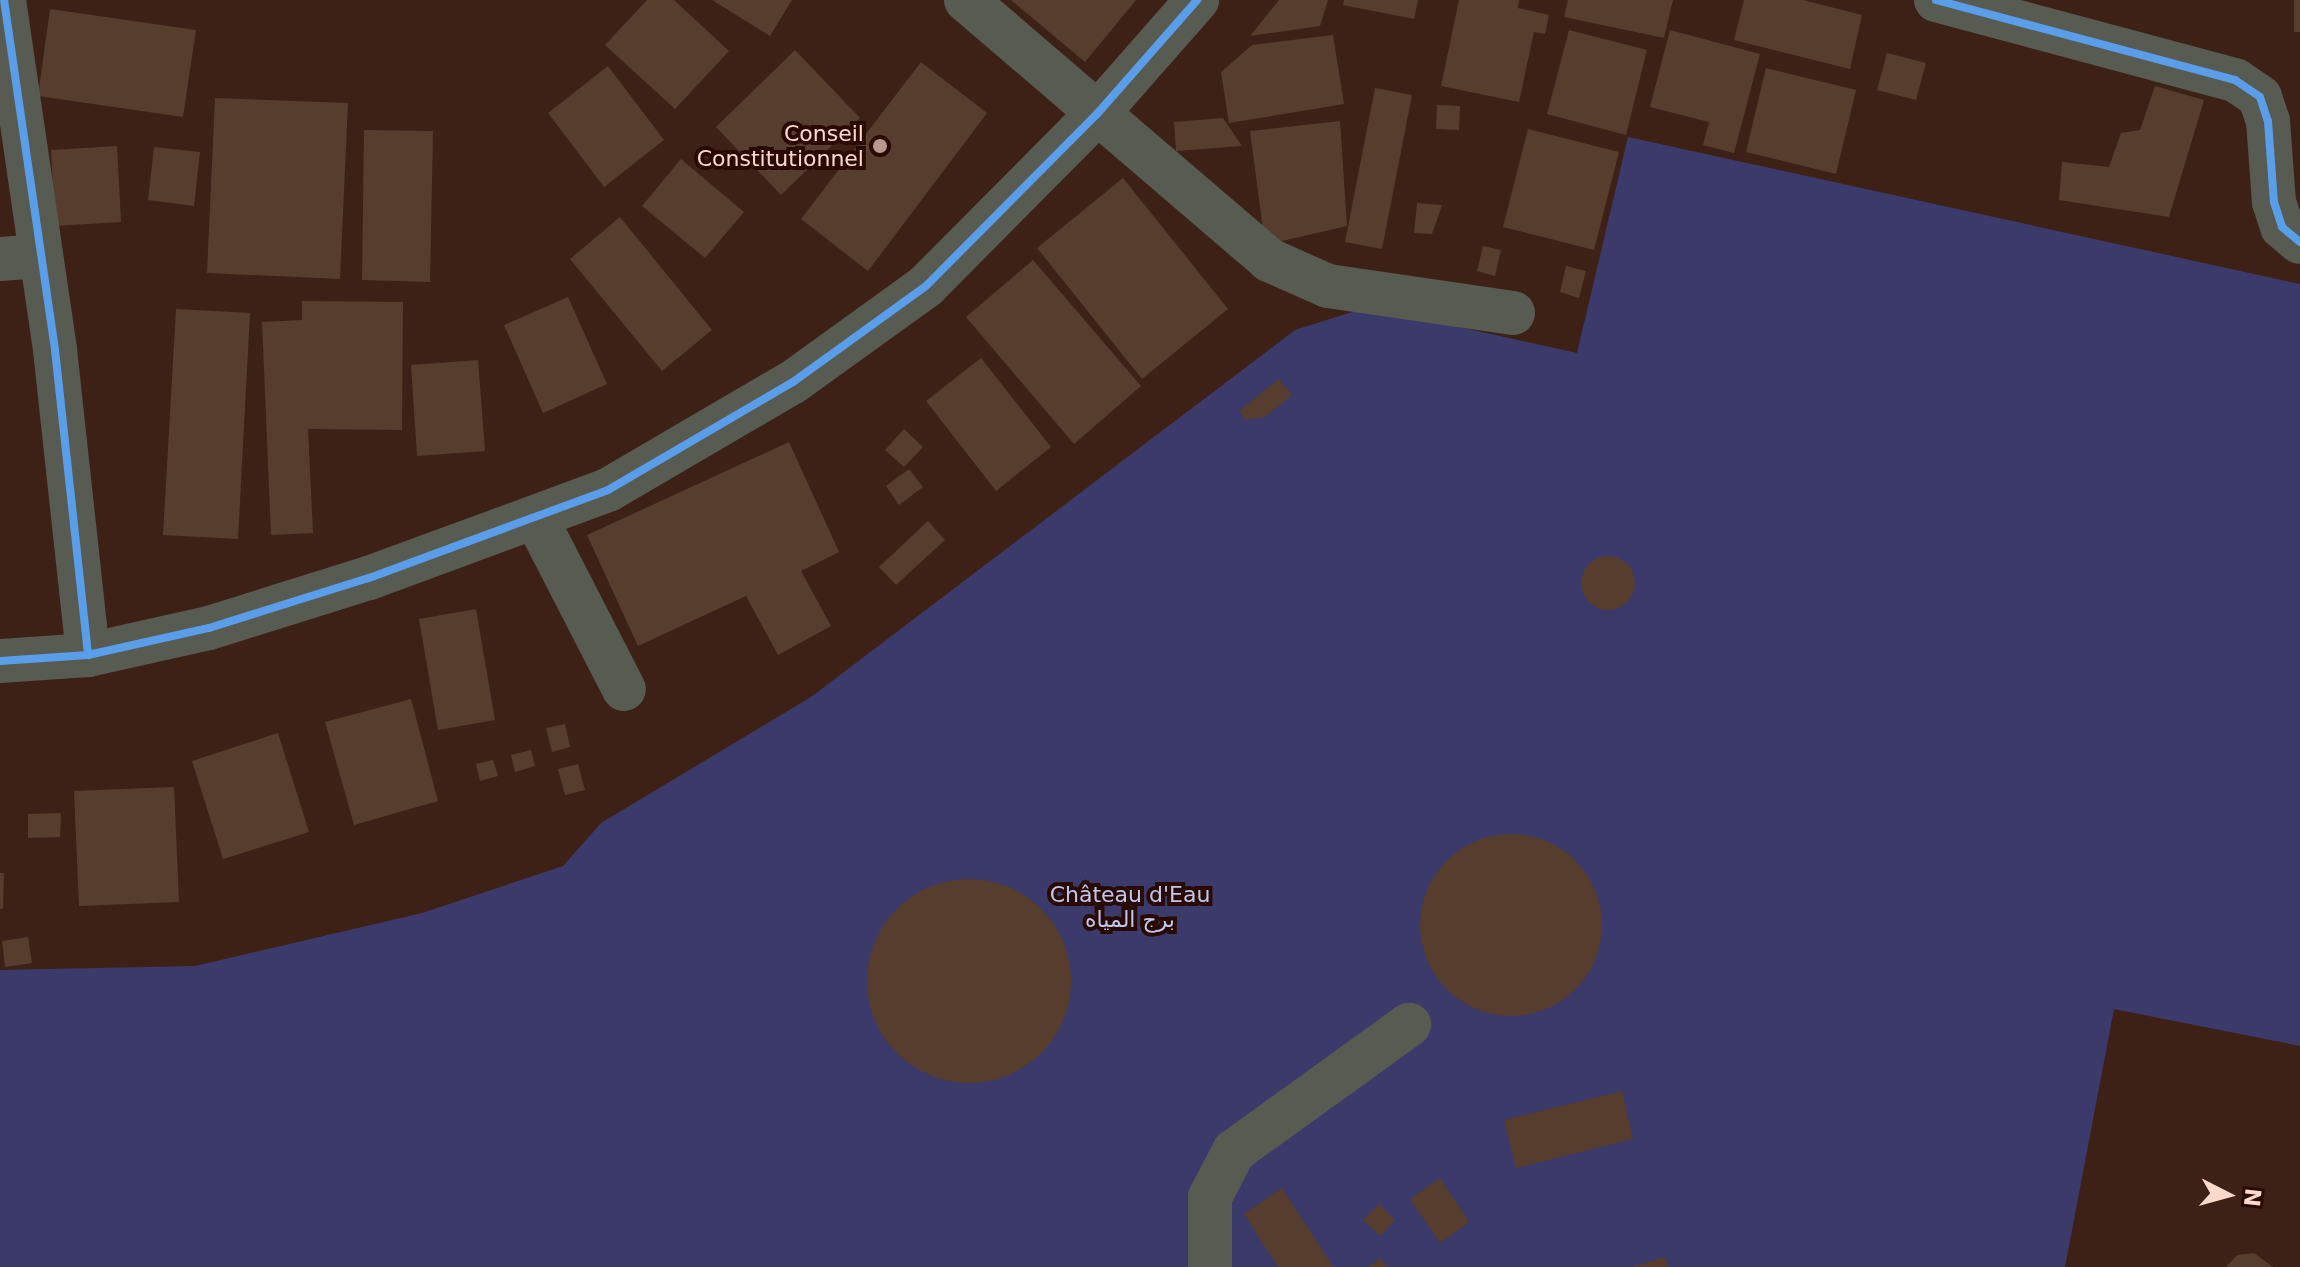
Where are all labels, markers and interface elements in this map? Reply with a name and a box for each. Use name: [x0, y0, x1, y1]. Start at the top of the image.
place label: Conseil Constitutionnel: [697, 120, 864, 172]
marker: Conseil Constitutionnel: [871, 137, 889, 155]
park label: Château d'Eau برج المياه: [1050, 881, 1210, 932]
north arrow: [2188, 1155, 2268, 1235]
text: N: [2239, 1187, 2266, 1208]

